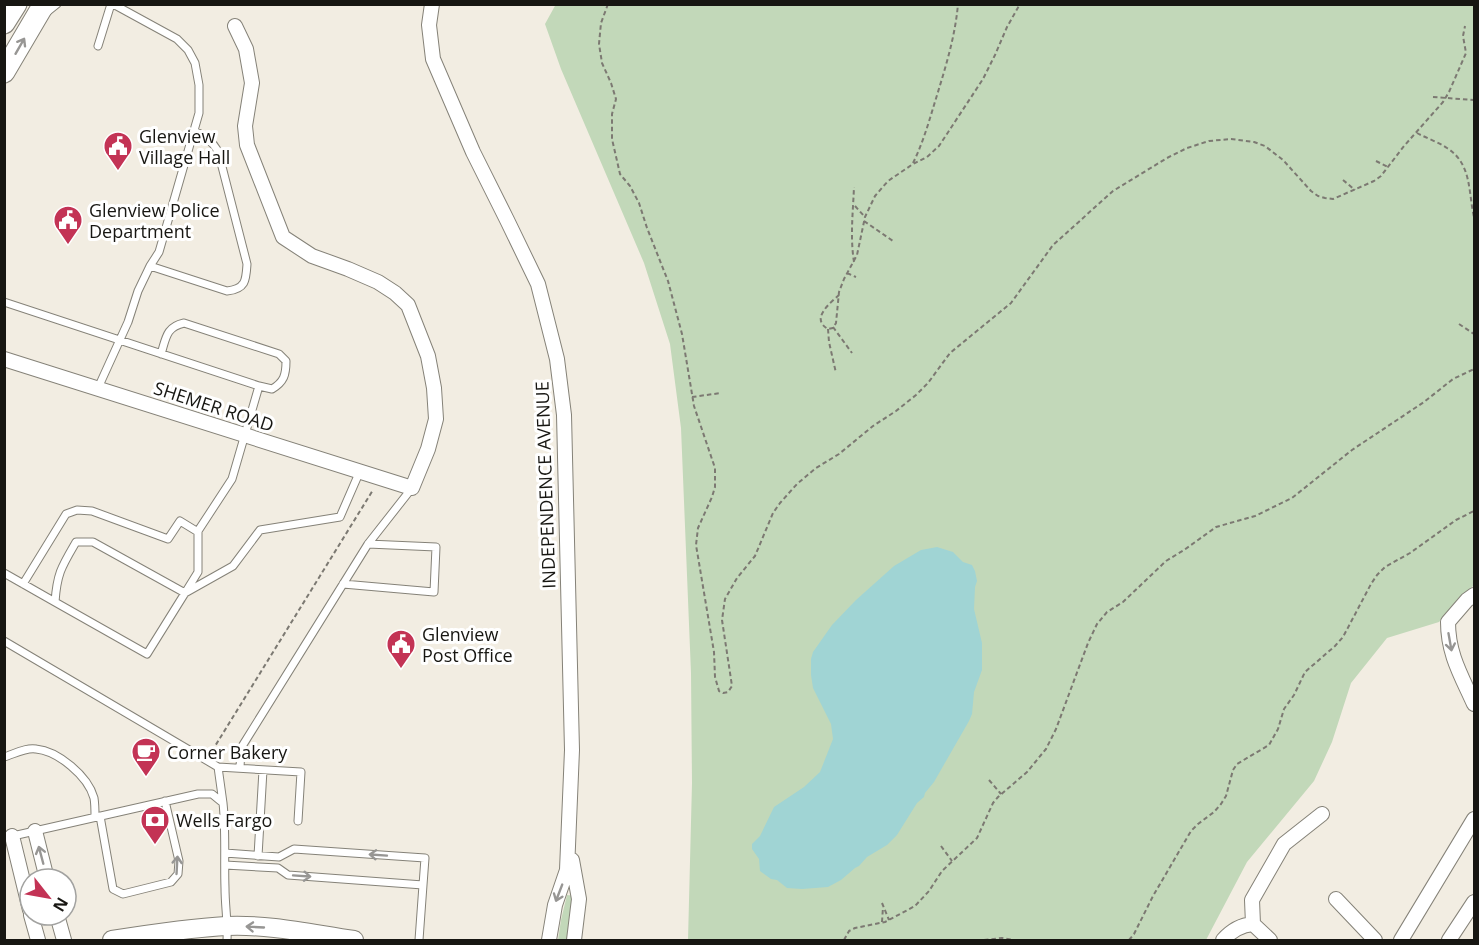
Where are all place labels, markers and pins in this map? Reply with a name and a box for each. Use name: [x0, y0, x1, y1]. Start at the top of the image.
place label: Glenview Village Hall: [139, 124, 230, 169]
public building icon: Glenview Village Hall: [102, 130, 134, 172]
place label: Glenview Police Department: [89, 198, 220, 243]
public building icon: Glenview Police Department: [52, 204, 84, 246]
place label: Glenview Post Office: [422, 622, 513, 667]
public building icon: Glenview Post Office: [385, 628, 417, 670]
cafe icon: Corner Bakery: [130, 736, 162, 778]
place label: Corner Bakery: [167, 740, 288, 764]
bank icon: Wells Fargo: [139, 804, 171, 846]
place label: Wells Fargo: [176, 808, 272, 832]

